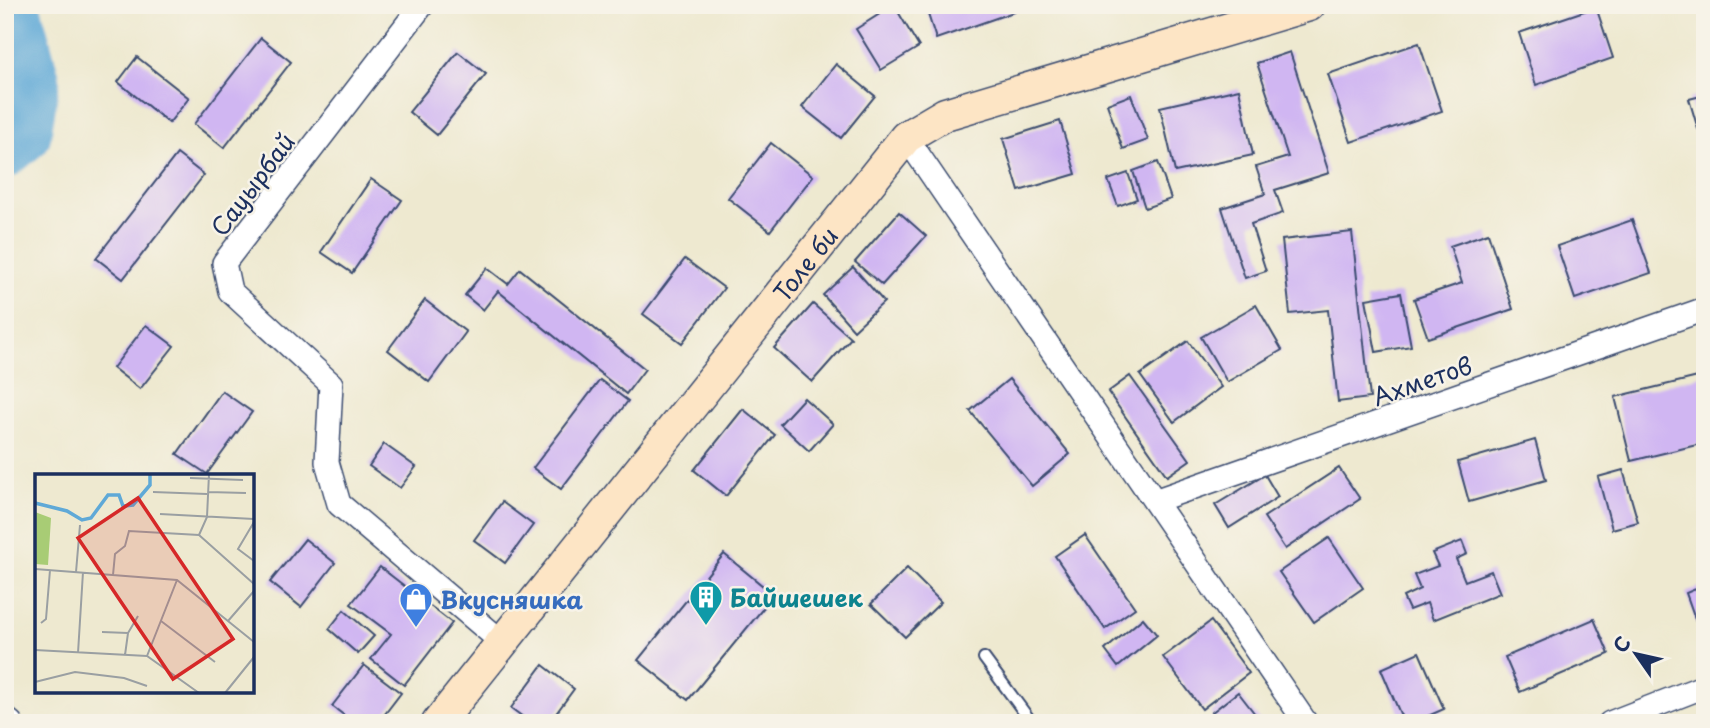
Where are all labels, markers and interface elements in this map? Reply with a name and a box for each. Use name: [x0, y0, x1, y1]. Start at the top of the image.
street label: Сауырбай: [201, 125, 303, 243]
street label: Толе би: [764, 219, 846, 308]
street label: Ахметов: [1367, 346, 1477, 414]
inset map: [35, 474, 254, 693]
building icon: Байшешек: [687, 578, 725, 627]
place label: Байшешек: [730, 579, 864, 615]
shop icon: Вкусняшка: [397, 580, 435, 629]
place label: Вкусняшка: [440, 581, 583, 617]
north arrow: [1602, 620, 1672, 690]
text: С: [1605, 630, 1637, 658]

